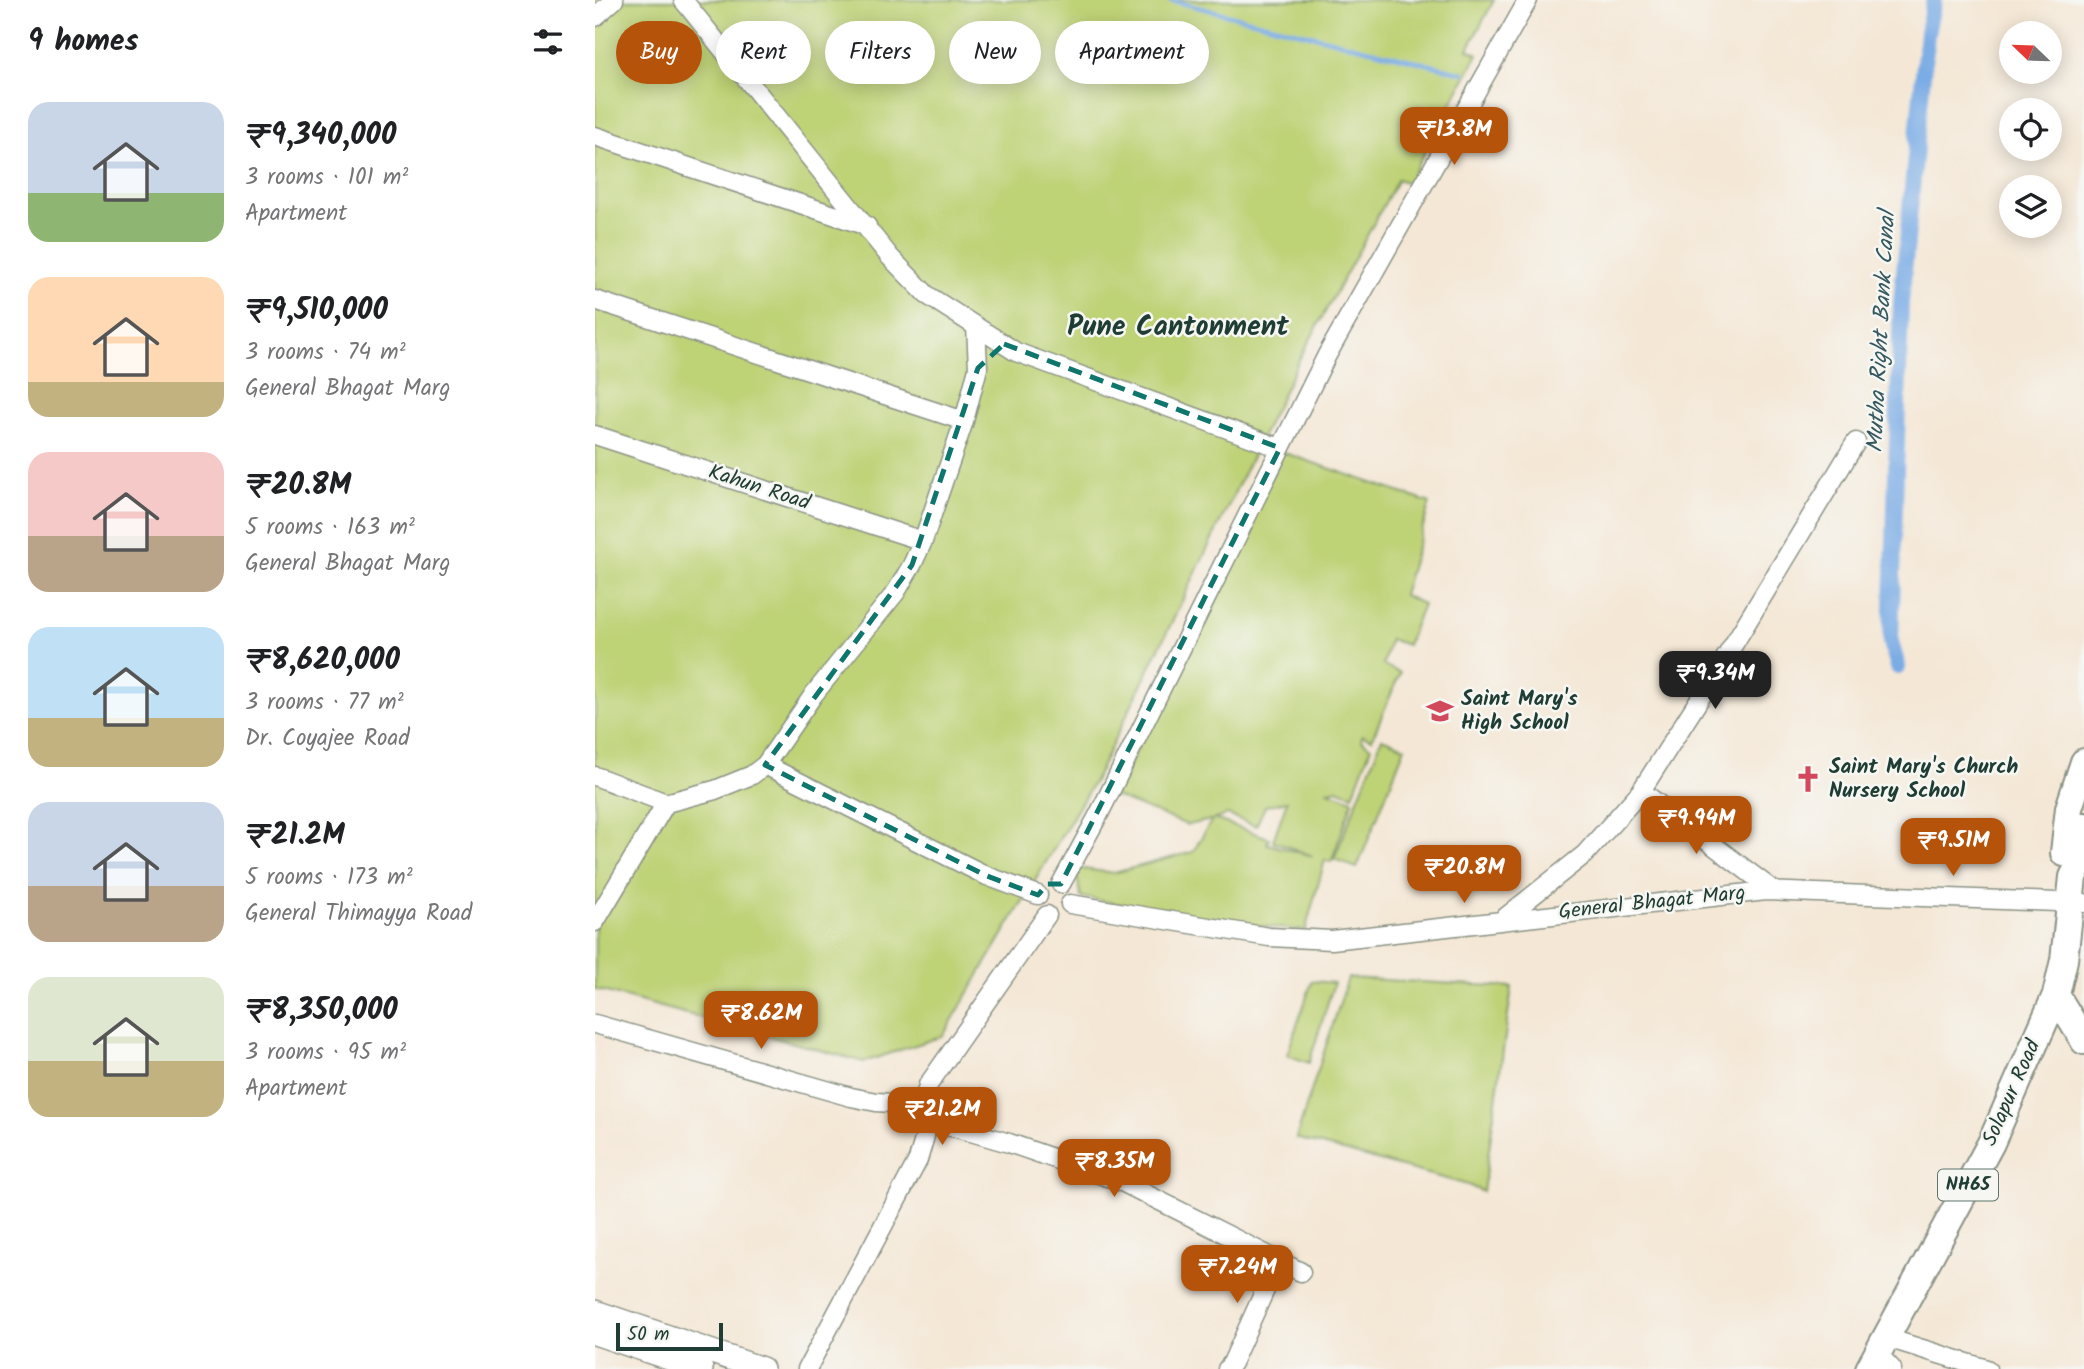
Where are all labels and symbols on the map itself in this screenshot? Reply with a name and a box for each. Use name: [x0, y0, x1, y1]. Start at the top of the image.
north arrow: [1999, 21, 2061, 84]
pin: ₹13.8M: [1397, 108, 1511, 167]
water label: Mutha Right Bank Canal: [1858, 206, 1907, 454]
district label: Pune Cantonment: [1067, 305, 1289, 350]
street label: Kahun Road: [704, 456, 815, 520]
pin: ₹9.34M: [1658, 652, 1772, 711]
place label: Saint Mary's High School: [1461, 683, 1578, 740]
school or university icon: Saint Mary's High School: [1425, 696, 1455, 726]
place label: Saint Mary's Church Nursery School: [1829, 751, 2018, 808]
church icon: Saint Mary's Church Nursery School: [1793, 764, 1823, 794]
pin: ₹9.94M: [1639, 796, 1753, 856]
pin: ₹9.51M: [1896, 818, 2010, 878]
pin: ₹20.8M: [1407, 846, 1521, 905]
street label: General Bhagat Marg: [1557, 877, 1747, 929]
pin: ₹8.62M: [704, 992, 818, 1051]
street label: Solapur Road: [1974, 1034, 2050, 1151]
pin: ₹21.2M: [885, 1088, 999, 1147]
pin: ₹8.35M: [1057, 1140, 1171, 1199]
road number: NH65: [1938, 1170, 1998, 1200]
pin: ₹7.24M: [1180, 1246, 1294, 1305]
scale bar: [616, 1320, 723, 1352]

